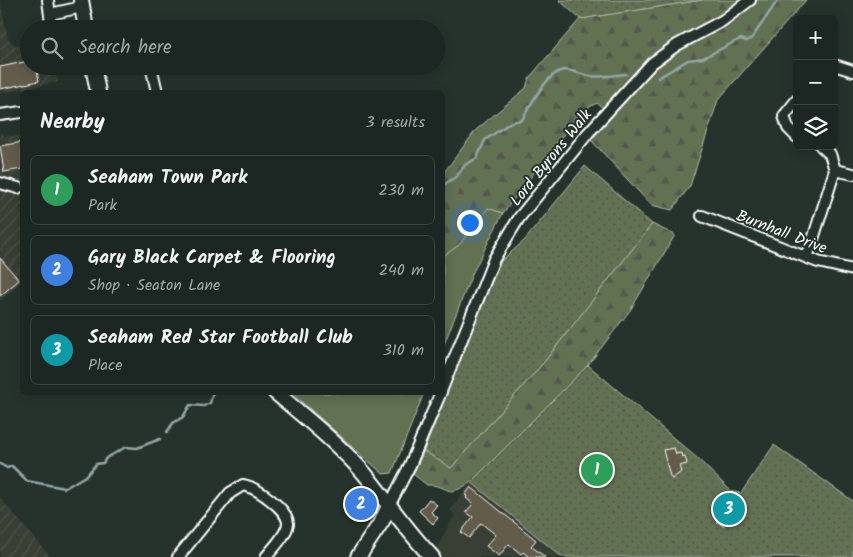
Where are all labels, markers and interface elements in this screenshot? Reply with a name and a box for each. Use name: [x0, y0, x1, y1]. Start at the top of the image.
map controls: [793, 15, 838, 150]
button: +: [793, 15, 838, 60]
search box: [20, 20, 445, 75]
text: Search here: [78, 33, 172, 63]
icon: search: [38, 34, 66, 62]
button: −: [793, 60, 838, 105]
street label: Lord Byrons Walk: [504, 103, 599, 212]
button: layers: [793, 105, 838, 150]
text: Nearby: [40, 106, 105, 139]
text: 3 results: [366, 110, 425, 135]
text: Seaham Town Park: [88, 163, 247, 193]
text: 1: [55, 178, 59, 203]
text: 230 m: [378, 178, 424, 203]
text: Park: [88, 193, 117, 218]
street label: Burnhall Drive: [732, 204, 830, 261]
your location: [457, 210, 483, 236]
text: Gary Black Carpet & Flooring: [88, 243, 336, 273]
text: 2: [52, 258, 62, 283]
text: 240 m: [379, 258, 424, 283]
text: Shop · Seaton Lane: [88, 273, 220, 298]
text: Seaham Red Star Football Club: [88, 323, 353, 353]
text: 3: [53, 338, 61, 363]
text: 310 m: [383, 338, 424, 363]
text: Place: [88, 353, 122, 378]
pin: 1: [581, 451, 613, 489]
pin: 2: [345, 485, 377, 523]
pin: 3: [713, 490, 745, 528]

